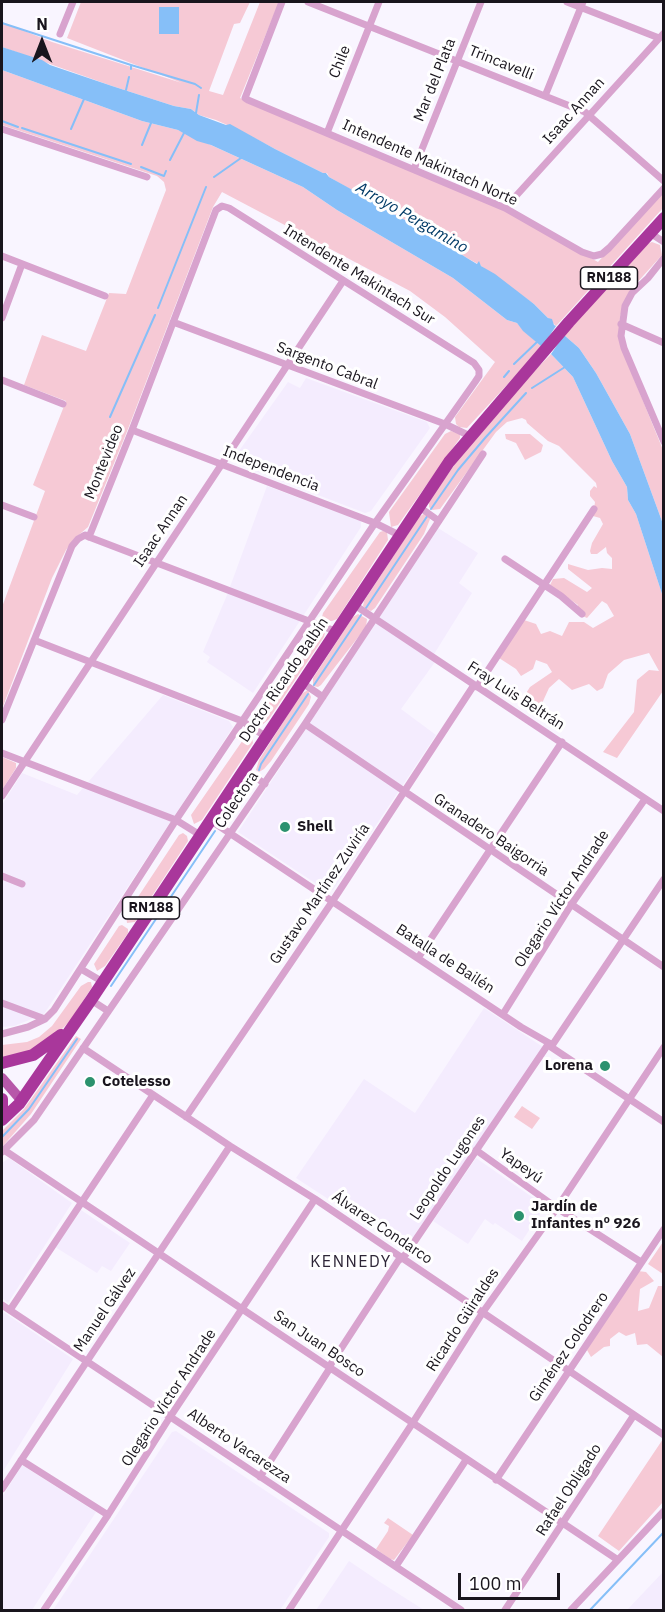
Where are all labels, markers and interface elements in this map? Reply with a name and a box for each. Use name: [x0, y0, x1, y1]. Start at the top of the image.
north arrow: [12, 12, 72, 72]
text: N: [36, 14, 48, 34]
street label: Mar del Plata: [410, 36, 460, 124]
street label: Trincavelli: [466, 42, 536, 84]
street label: Chile: [325, 43, 355, 81]
street label: Isaac Annan: [539, 74, 609, 148]
street label: Intendente Makintach Norte: [339, 116, 521, 210]
water label: Arroyo Pergamino: [353, 178, 471, 258]
street label: Intendente Makintach Sur: [280, 221, 438, 329]
road number: RN188: [580, 267, 638, 289]
street label: Sargento Cabral: [274, 338, 380, 394]
street label: Montevideo: [81, 422, 127, 502]
street label: Independencia: [220, 442, 322, 496]
street label: Isaac Annan: [130, 491, 192, 571]
street label: Doctor Ricardo Balbín: [236, 614, 332, 746]
street label: Fray Luis Beltrán: [464, 658, 568, 734]
street label: Colectora: [211, 768, 263, 832]
street label: Granadero Baigorria: [430, 790, 552, 880]
place label: Shell: [297, 818, 333, 836]
street label: Gustavo Martínez Zuviría: [266, 820, 374, 968]
marker: Shell: [278, 820, 292, 834]
street label: Olegario Víctor Andrade: [511, 827, 613, 971]
road number: RN188: [122, 897, 180, 919]
street label: Batalla de Bailén: [392, 921, 498, 997]
place label: Lorena: [545, 1057, 593, 1075]
marker: Lorena: [598, 1059, 612, 1073]
place label: Cotelesso: [102, 1073, 171, 1091]
marker: Cotelesso: [83, 1075, 97, 1089]
street label: Leopoldo Lugones: [406, 1112, 490, 1224]
street label: Yapeyú: [496, 1145, 546, 1187]
street label: Álvarez Condarco: [328, 1188, 436, 1268]
place label: Jardín de Infantes nº 926: [531, 1198, 640, 1233]
marker: Jardín de Infantes nº 926: [512, 1209, 526, 1223]
district label: KENNEDY: [310, 1252, 392, 1272]
street label: Manuel Gálvez: [70, 1264, 140, 1356]
street label: Ricardo Güiraldes: [423, 1265, 503, 1375]
street label: Giménez Colodrero: [525, 1288, 613, 1406]
street label: San Juan Bosco: [270, 1307, 368, 1381]
street label: Olegario Víctor Andrade: [118, 1326, 220, 1470]
street label: Alberto Vacarezza: [184, 1405, 294, 1487]
street label: Rafael Obligado: [532, 1441, 606, 1539]
scale bar: [461, 1561, 563, 1599]
text: 100 m: [469, 1572, 521, 1595]

